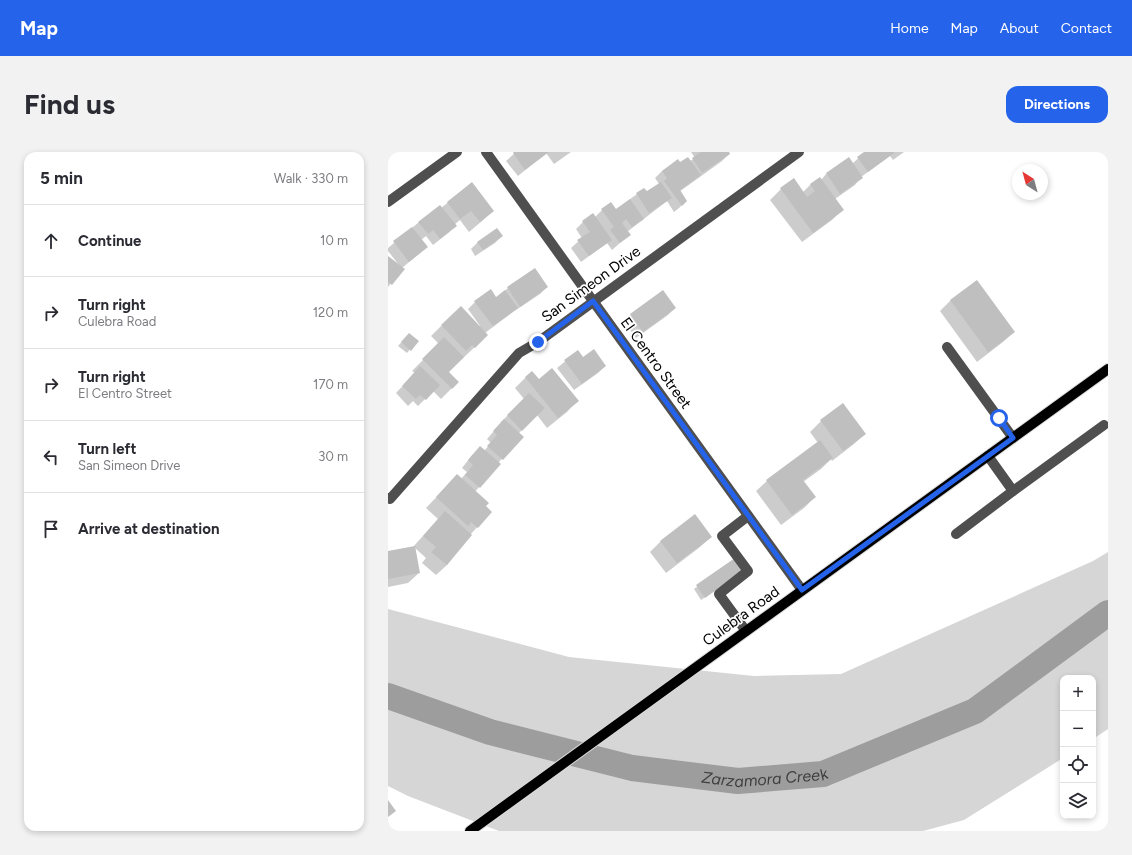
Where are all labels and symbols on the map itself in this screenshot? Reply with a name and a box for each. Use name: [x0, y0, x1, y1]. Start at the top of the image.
north arrow: [1012, 164, 1048, 200]
street label: San Simeon Drive: [538, 242, 644, 326]
street label: El Centro Street: [617, 314, 695, 412]
route end: [529, 333, 547, 351]
route start: [990, 409, 1008, 427]
street label: Culebra Road: [699, 582, 783, 650]
water label: Zarzamora Creek: [700, 764, 832, 791]

